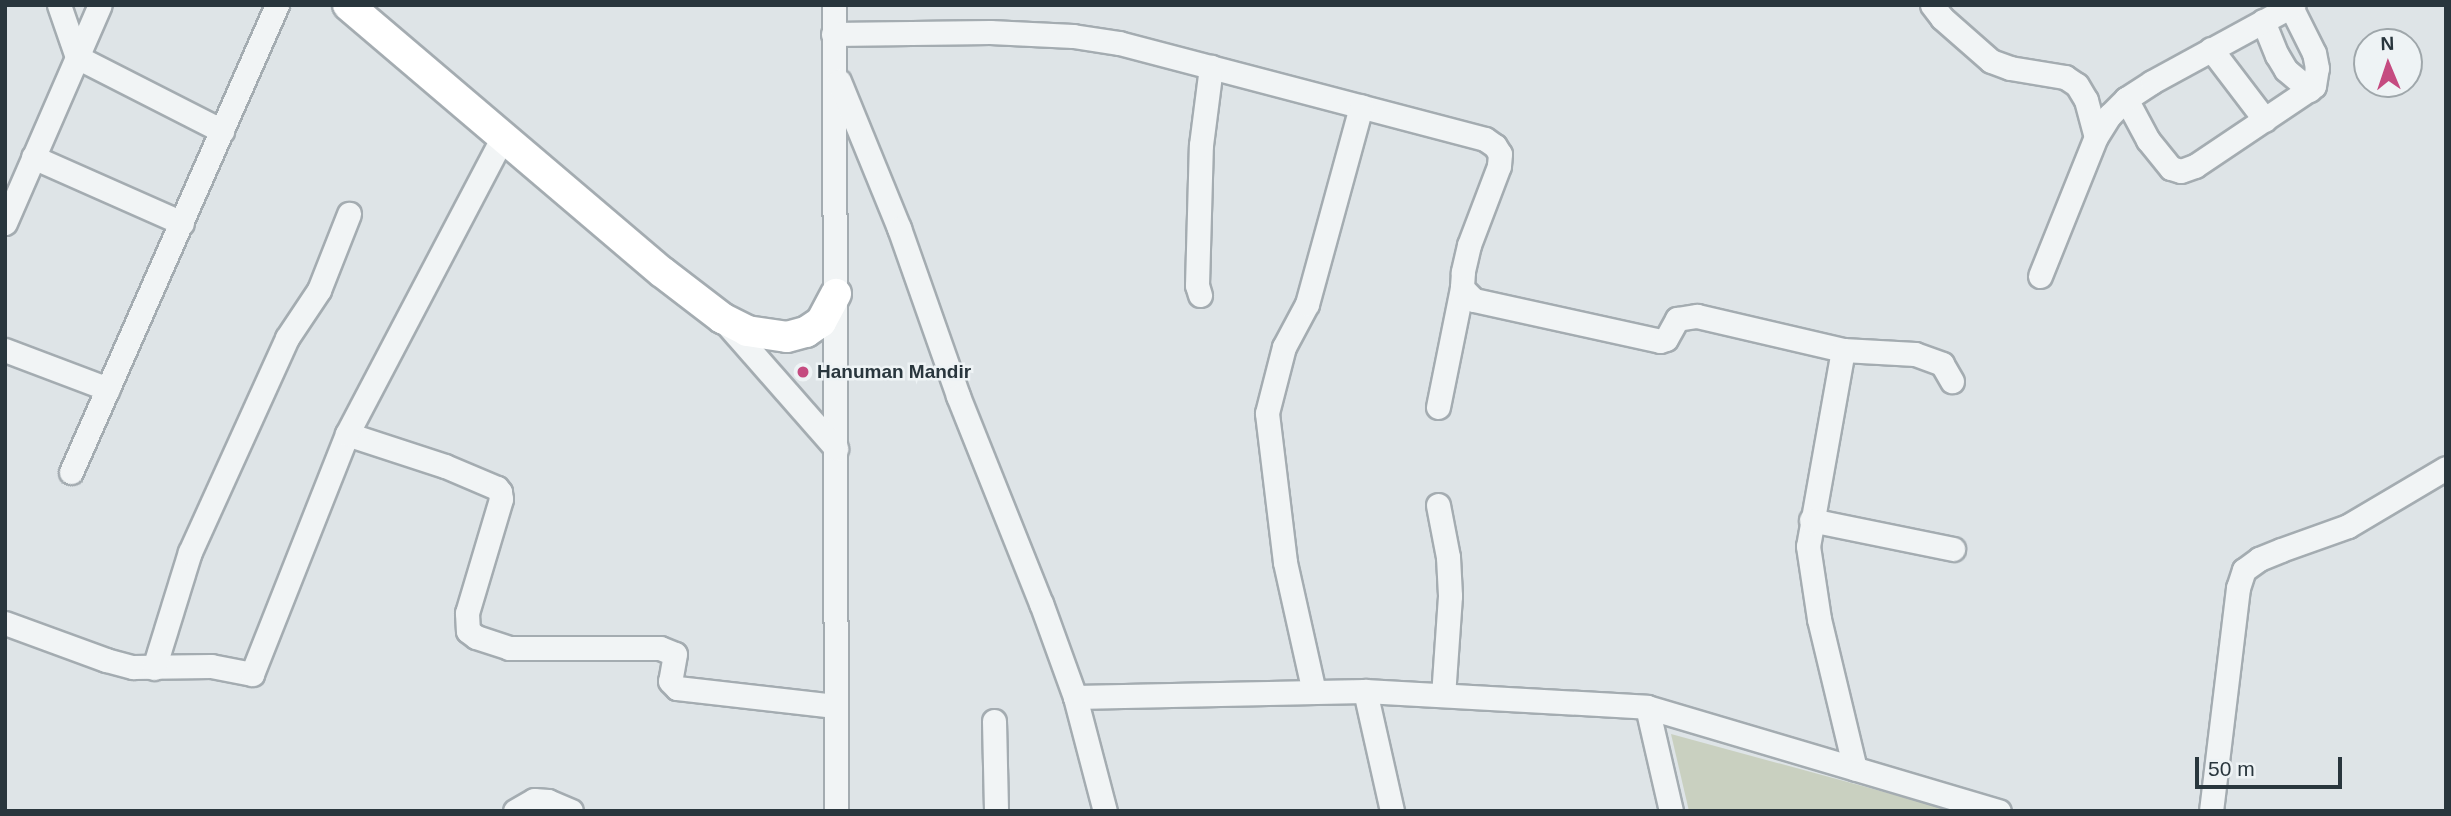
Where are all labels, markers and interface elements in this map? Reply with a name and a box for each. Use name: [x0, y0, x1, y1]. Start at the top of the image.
north arrow: [2353, 28, 2423, 98]
text: N: [2380, 33, 2395, 54]
place label: Hanuman Mandir: [817, 361, 971, 383]
marker: Hanuman Mandir: [795, 364, 811, 380]
scale bar: [2199, 742, 2346, 786]
text: 50 m: [2208, 757, 2255, 780]

